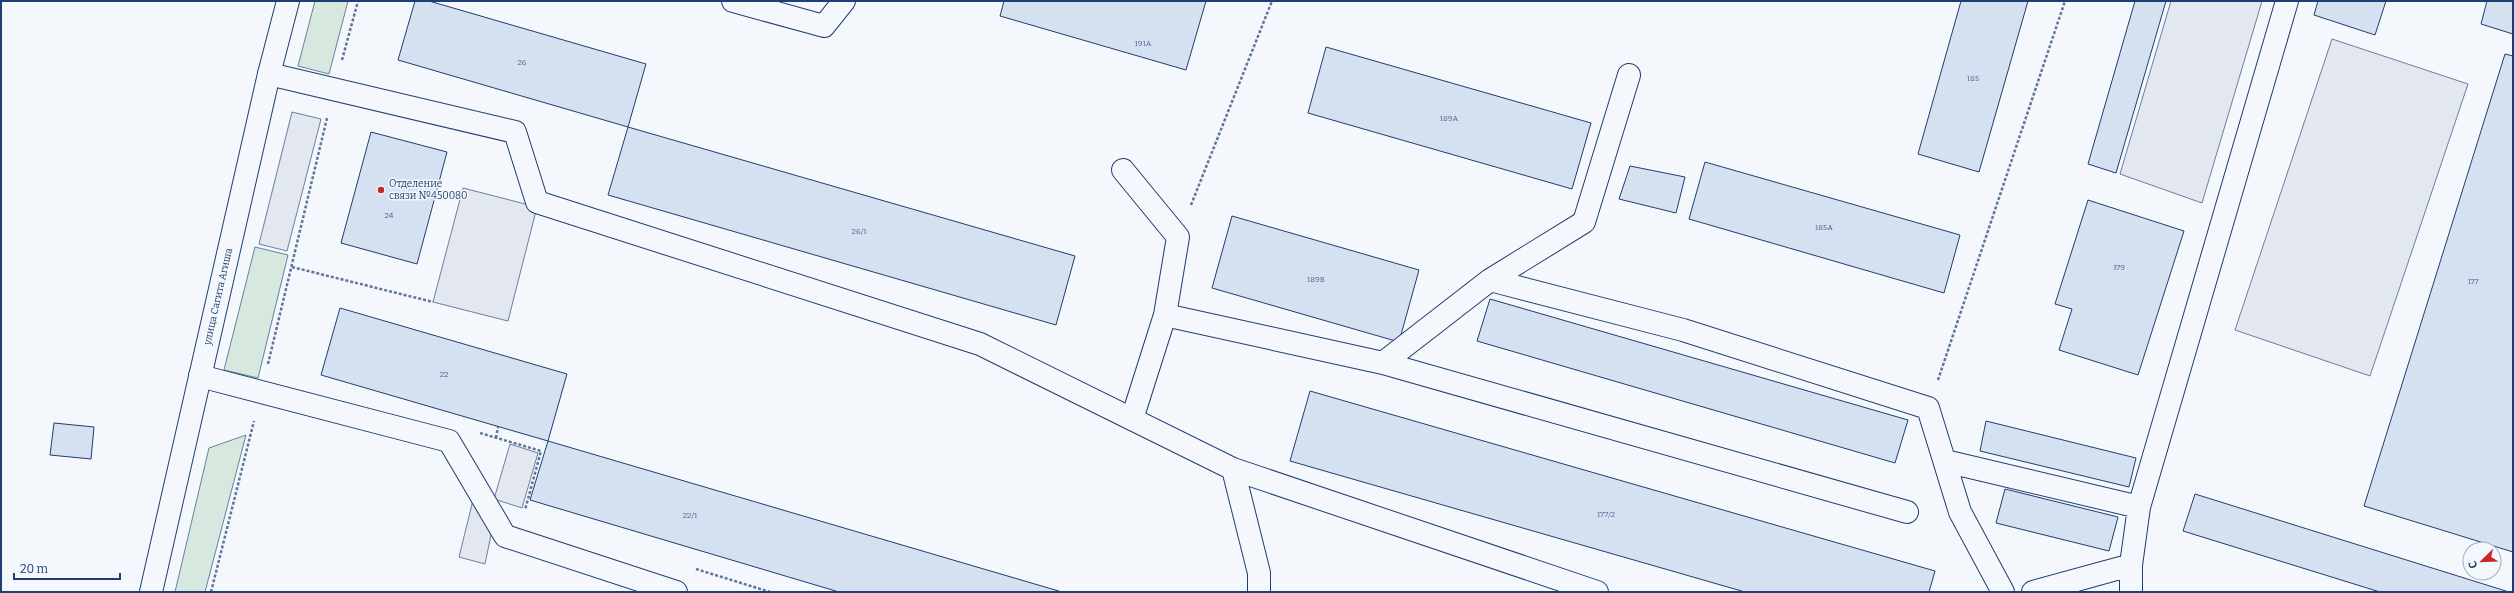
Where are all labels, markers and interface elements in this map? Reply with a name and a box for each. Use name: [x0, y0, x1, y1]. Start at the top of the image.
house number: 191А: [1135, 39, 1152, 48]
house number: 26: [517, 58, 527, 67]
house number: 185: [1967, 74, 1979, 83]
house number: 189А: [1440, 114, 1459, 123]
place label: Отделение связи №450080: [389, 178, 468, 202]
marker: Отделение связи №450080: [376, 185, 386, 195]
house number: 24: [384, 211, 394, 220]
house number: 185А: [1815, 223, 1833, 232]
house number: 26/1: [852, 227, 867, 236]
street label: улица Сагита Агиша: [201, 246, 235, 347]
house number: 179: [2113, 263, 2125, 272]
house number: 189В: [1307, 275, 1325, 284]
house number: 177: [2467, 277, 2479, 286]
house number: 22: [440, 370, 448, 379]
house number: 177/2: [1597, 510, 1615, 519]
house number: 22/1: [683, 511, 698, 520]
north arrow: [2462, 541, 2502, 581]
scale bar: [14, 555, 120, 581]
text: С: [2466, 559, 2481, 570]
text: 20 m: [20, 562, 49, 576]

